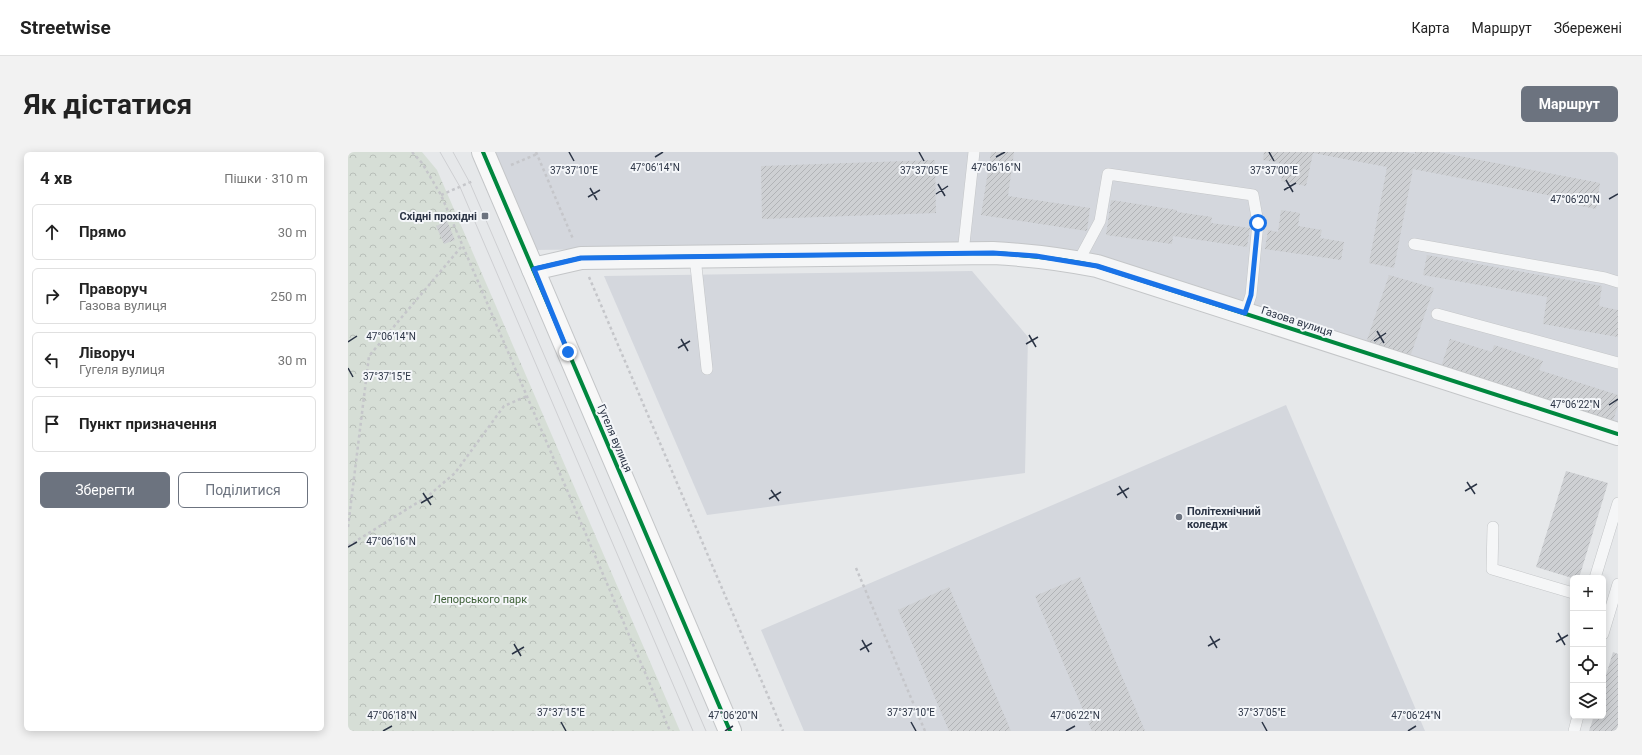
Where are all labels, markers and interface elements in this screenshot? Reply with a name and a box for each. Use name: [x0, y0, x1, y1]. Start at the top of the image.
text: Streetwise: [20, 16, 111, 39]
text: Карта: [1411, 20, 1450, 36]
text: Маршрут: [1472, 20, 1532, 36]
text: Збережені: [1554, 20, 1622, 36]
button: Маршрут: [1521, 86, 1618, 122]
text: Як дістатися: [24, 88, 192, 121]
text: 47°06'14"N: [630, 162, 680, 173]
text: 47°06'16"N: [971, 162, 1021, 173]
text: 37°37'10"E: [550, 165, 598, 176]
text: 37°37'05"E: [900, 165, 948, 176]
text: 37°37'00"E: [1250, 165, 1298, 176]
text: 4 хв: [40, 168, 72, 188]
text: Пішки · 310 m: [224, 171, 308, 186]
text: 47°06'20"N: [1550, 194, 1600, 205]
place label: Східні прохідні: [400, 210, 477, 223]
marker: Східні прохідні: [480, 211, 490, 221]
route start: [1249, 214, 1267, 232]
icon: ahead: [41, 221, 63, 243]
text: Прямо: [79, 223, 126, 241]
text: 30 m: [278, 225, 307, 240]
text: Праворуч: [79, 280, 147, 298]
icon: right: [41, 285, 63, 307]
text: 250 m: [270, 289, 307, 304]
text: Газова вулиця: [79, 298, 167, 313]
street label: Газова вулиця: [1259, 304, 1334, 339]
text: 47°06'14"N: [366, 331, 416, 342]
route end: [559, 343, 577, 361]
text: Ліворуч: [79, 344, 135, 362]
icon: left: [41, 349, 63, 371]
text: 30 m: [278, 353, 307, 368]
text: Гугеля вулиця: [79, 362, 165, 377]
text: 37°37'15"E: [363, 371, 411, 382]
text: 47°06'22"N: [1550, 399, 1600, 410]
street label: Гугеля вулиця: [594, 402, 635, 474]
icon: arrive: [41, 413, 63, 435]
text: Пункт призначення: [79, 415, 217, 433]
button: Зберегти: [40, 472, 170, 508]
button: Поділитися: [178, 472, 308, 508]
place label: Політехнічний коледж: [1187, 505, 1261, 531]
marker: Політехнічний коледж: [1174, 512, 1184, 522]
text: 47°06'16"N: [366, 536, 416, 547]
map controls: [1570, 575, 1606, 719]
button: +: [1570, 575, 1606, 611]
park label: Лепорського парк: [433, 593, 527, 606]
button: −: [1570, 611, 1606, 647]
button: locate: [1570, 647, 1606, 683]
button: layers: [1570, 683, 1606, 719]
text: 37°37'15"E: [537, 707, 585, 718]
text: 37°37'10"E: [887, 707, 935, 718]
text: 37°37'05"E: [1238, 707, 1286, 718]
text: 47°06'18"N: [367, 710, 417, 721]
text: 47°06'20"N: [708, 710, 758, 721]
text: 47°06'22"N: [1050, 710, 1100, 721]
text: 47°06'24"N: [1391, 710, 1441, 721]

